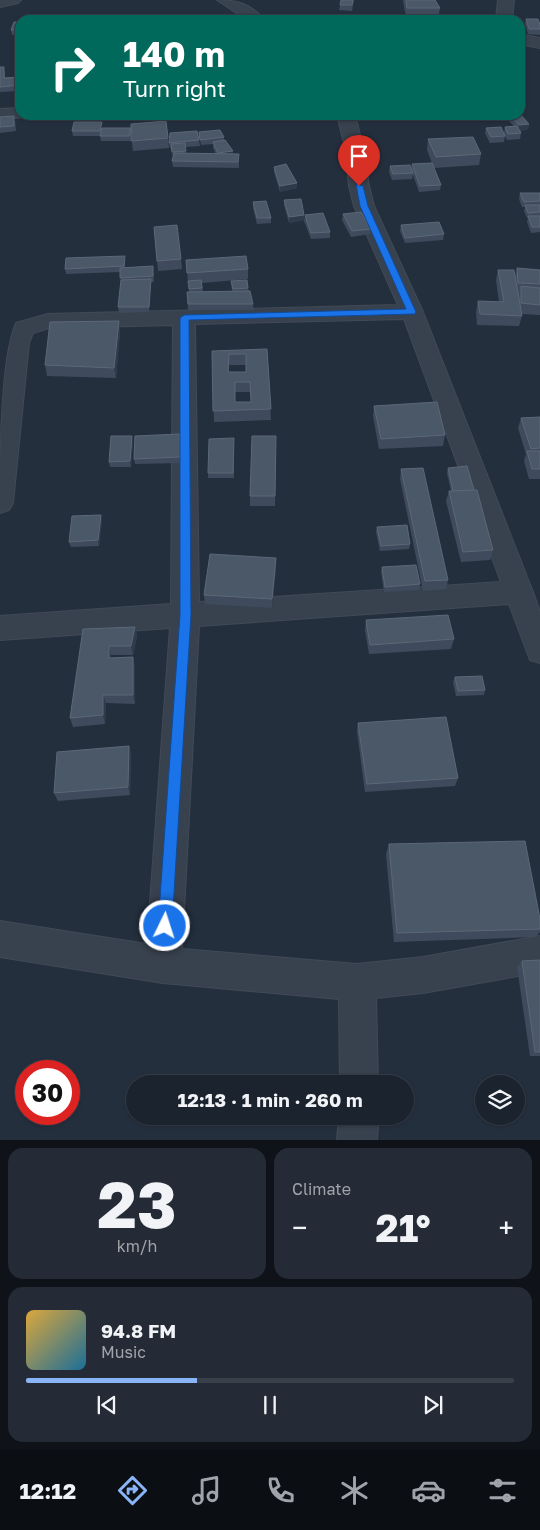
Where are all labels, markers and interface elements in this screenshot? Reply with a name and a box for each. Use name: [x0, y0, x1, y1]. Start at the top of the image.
text: 140 m: [123, 33, 225, 75]
icon: right: [40, 35, 105, 100]
text: Turn right: [123, 75, 226, 102]
pin: [338, 135, 380, 186]
icon: arrive: [345, 142, 373, 170]
position arrow: [138, 899, 190, 951]
speed limit sign: 30: [15, 1060, 80, 1125]
map controls: [475, 1075, 525, 1125]
button: layers: [475, 1075, 525, 1125]
text: 12:13 · 1 min · 260 m: [177, 1088, 363, 1111]
text: 23: [97, 1164, 177, 1242]
text: Climate: [292, 1179, 351, 1199]
text: 21°: [376, 1205, 431, 1250]
text: −: [292, 1211, 307, 1244]
text: +: [499, 1211, 514, 1244]
text: km/h: [117, 1236, 157, 1256]
text: 94.8 FM: [101, 1319, 176, 1342]
text: Music: [101, 1342, 146, 1362]
icon: previous: [93, 1391, 121, 1419]
icon: pause: [256, 1391, 284, 1419]
icon: next: [419, 1391, 447, 1419]
icon: directions: [115, 1473, 150, 1508]
icon: music: [189, 1473, 224, 1508]
icon: phone: [263, 1473, 298, 1508]
icon: climate: [337, 1473, 372, 1508]
icon: car: [411, 1473, 446, 1508]
icon: filters: [485, 1473, 520, 1508]
text: 12:12: [20, 1477, 76, 1504]

